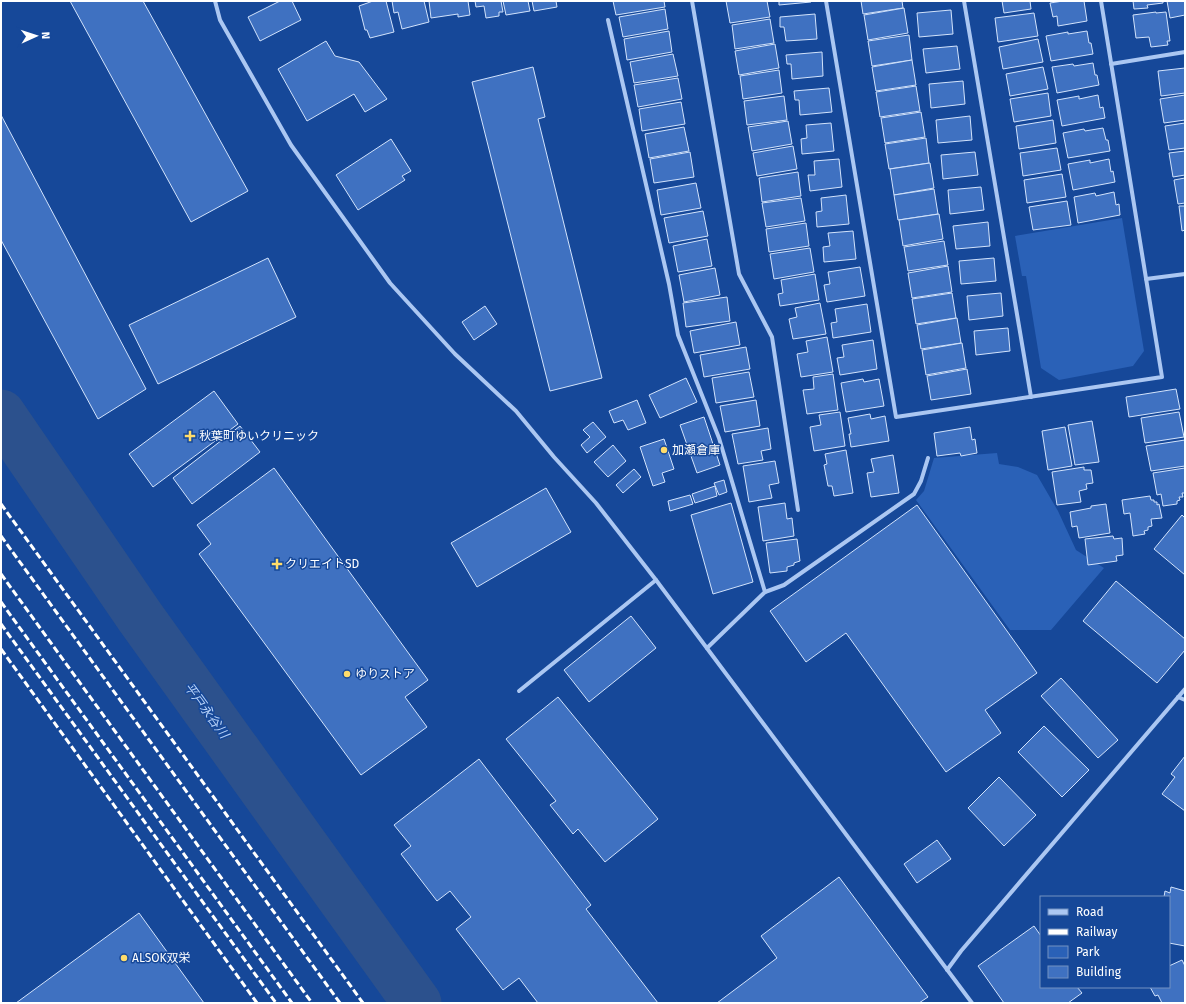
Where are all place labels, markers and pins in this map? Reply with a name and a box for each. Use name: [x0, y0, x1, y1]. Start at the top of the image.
place label: 秋葉町ゆいクリニック: [199, 429, 319, 443]
marker: 秋葉町ゆいクリニック: [184, 430, 196, 442]
place label: 加瀬倉庫: [672, 443, 720, 457]
marker: 加瀬倉庫: [659, 445, 669, 455]
place label: クリエイトSD: [285, 557, 360, 571]
marker: クリエイトSD: [272, 559, 282, 569]
place label: ゆりストア: [355, 667, 415, 681]
marker: ゆりストア: [342, 669, 352, 679]
place label: ALSOK双栄: [132, 951, 191, 965]
marker: ALSOK双栄: [119, 953, 129, 963]

